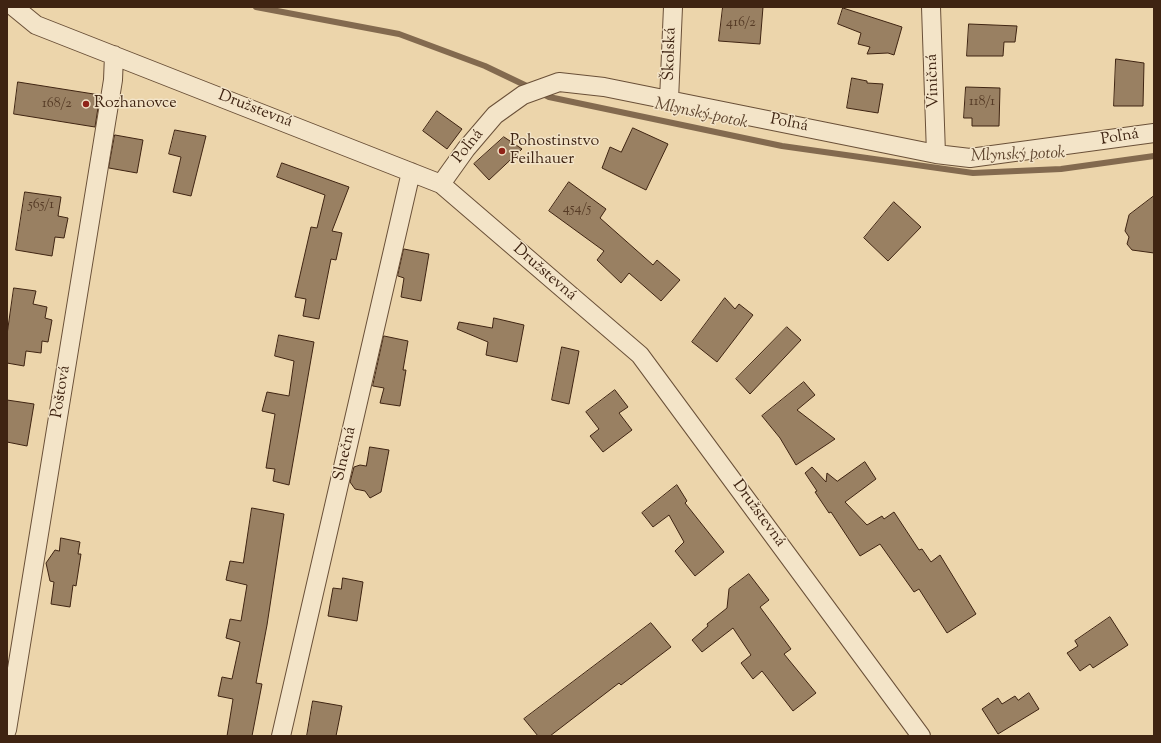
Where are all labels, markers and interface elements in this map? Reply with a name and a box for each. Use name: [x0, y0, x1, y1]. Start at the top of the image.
house number: 416/2: [726, 16, 756, 32]
street label: Školská: [660, 27, 682, 81]
street label: Viničná: [923, 53, 945, 109]
street label: Družstevná: [215, 87, 295, 133]
place label: Rozhanovce: [94, 94, 177, 114]
water label: Mlynský potok: [652, 95, 750, 135]
house number: 118/1: [969, 95, 995, 111]
house number: 168/2: [42, 97, 72, 113]
marker: Rozhanovce: [81, 99, 91, 109]
street label: Poľná: [768, 111, 810, 137]
street label: Poľná: [449, 126, 489, 168]
street label: Poľná: [1100, 126, 1140, 150]
place label: Pohostinstvo Feilhauer: [510, 132, 599, 170]
water label: Mlynský potok: [970, 144, 1066, 168]
marker: Pohostinstvo Feilhauer: [497, 146, 507, 156]
house number: 565/1: [28, 198, 54, 214]
house number: 454/5: [563, 202, 591, 218]
street label: Družstevná: [508, 240, 580, 306]
street label: Poštová: [48, 364, 76, 420]
street label: Slnečná: [330, 425, 362, 483]
street label: Družstevná: [727, 477, 789, 551]

